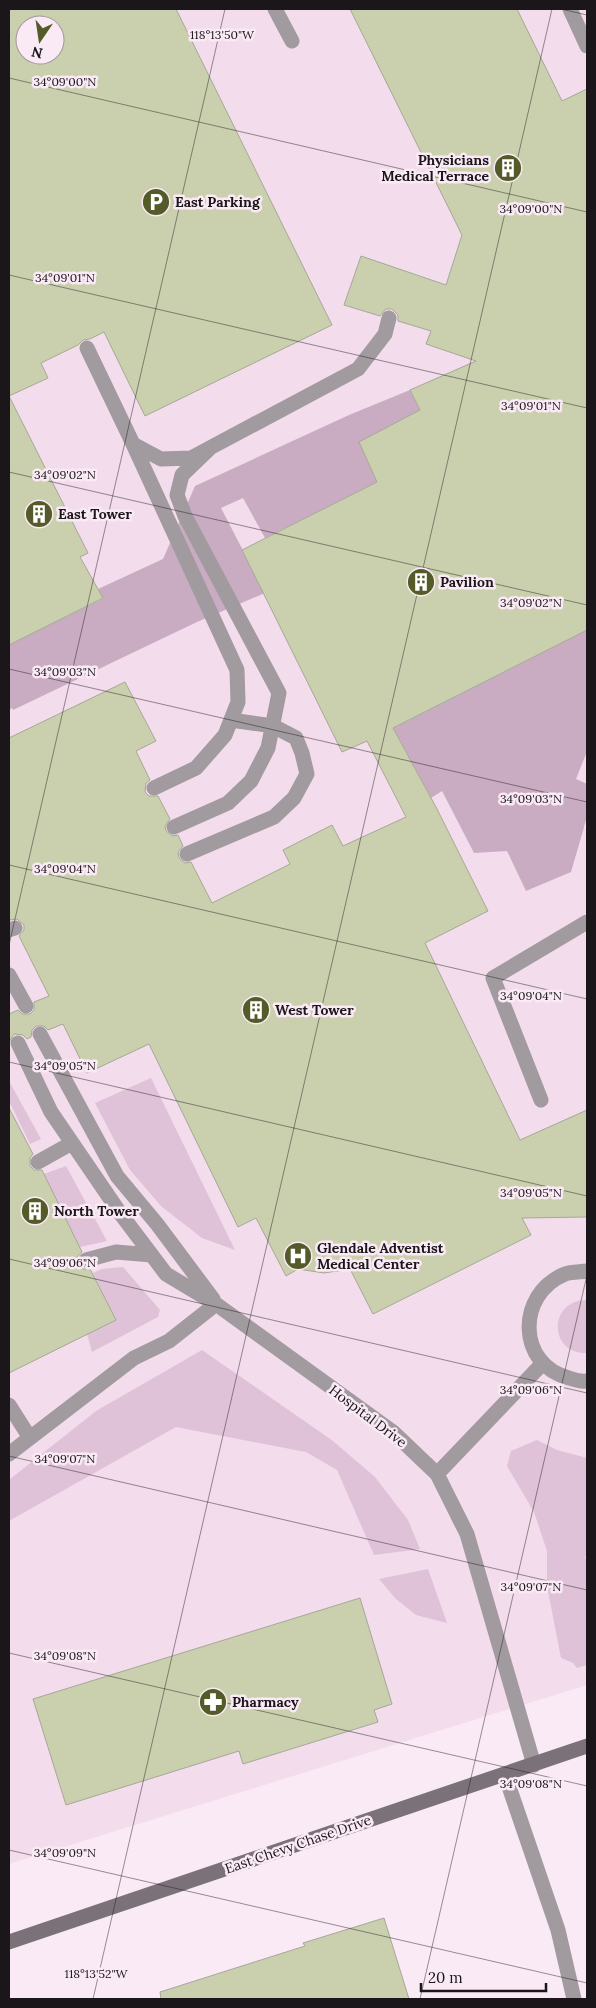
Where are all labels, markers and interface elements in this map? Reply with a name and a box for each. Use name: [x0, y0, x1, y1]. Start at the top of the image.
north arrow: [15, 15, 65, 65]
text: 118°13'50"W: [190, 27, 255, 42]
text: N: [30, 43, 44, 63]
text: 34°09'00"N: [34, 74, 96, 89]
place label: Physicians Medical Terrace: [381, 151, 489, 185]
building icon: Physicians Medical Terrace: [493, 153, 523, 183]
parking icon: East Parking: [141, 187, 171, 217]
place label: East Parking: [175, 193, 261, 211]
text: 34°09'00"N: [500, 201, 562, 216]
text: 34°09'01"N: [35, 270, 95, 285]
text: 34°09'01"N: [501, 398, 561, 413]
text: 34°09'02"N: [34, 467, 96, 482]
building icon: East Tower: [24, 499, 54, 529]
place label: East Tower: [58, 505, 132, 523]
building icon: Pavilion: [406, 567, 436, 597]
place label: Pavilion: [440, 573, 494, 591]
text: 34°09'02"N: [500, 595, 562, 610]
text: 34°09'03"N: [34, 664, 96, 679]
text: 34°09'03"N: [500, 791, 562, 806]
text: 34°09'04"N: [34, 861, 96, 876]
text: 34°09'04"N: [500, 988, 562, 1003]
building icon: West Tower: [241, 995, 271, 1025]
place label: West Tower: [275, 1001, 354, 1019]
text: 34°09'05"N: [34, 1058, 96, 1073]
text: 34°09'05"N: [500, 1185, 562, 1200]
building icon: North Tower: [20, 1196, 50, 1226]
place label: North Tower: [54, 1202, 139, 1220]
place label: Glendale Adventist Medical Center: [317, 1239, 444, 1273]
hospital icon: Glendale Adventist Medical Center: [283, 1241, 313, 1271]
text: 34°09'06"N: [34, 1255, 96, 1270]
street label: Hospital Drive: [325, 1381, 411, 1451]
text: 34°09'06"N: [500, 1382, 562, 1397]
text: 34°09'07"N: [35, 1451, 95, 1466]
text: 34°09'07"N: [501, 1579, 561, 1594]
text: 34°09'08"N: [34, 1648, 96, 1663]
pharmacy icon: Pharmacy: [198, 1687, 228, 1717]
place label: Pharmacy: [232, 1693, 299, 1711]
text: 34°09'08"N: [500, 1776, 562, 1791]
street label: East Chevy Chase Drive: [222, 1810, 374, 1877]
text: 34°09'09"N: [34, 1845, 96, 1860]
scale bar: [421, 1960, 546, 1992]
text: 118°13'52"W: [65, 1966, 129, 1981]
text: 20 m: [428, 1968, 463, 1987]

